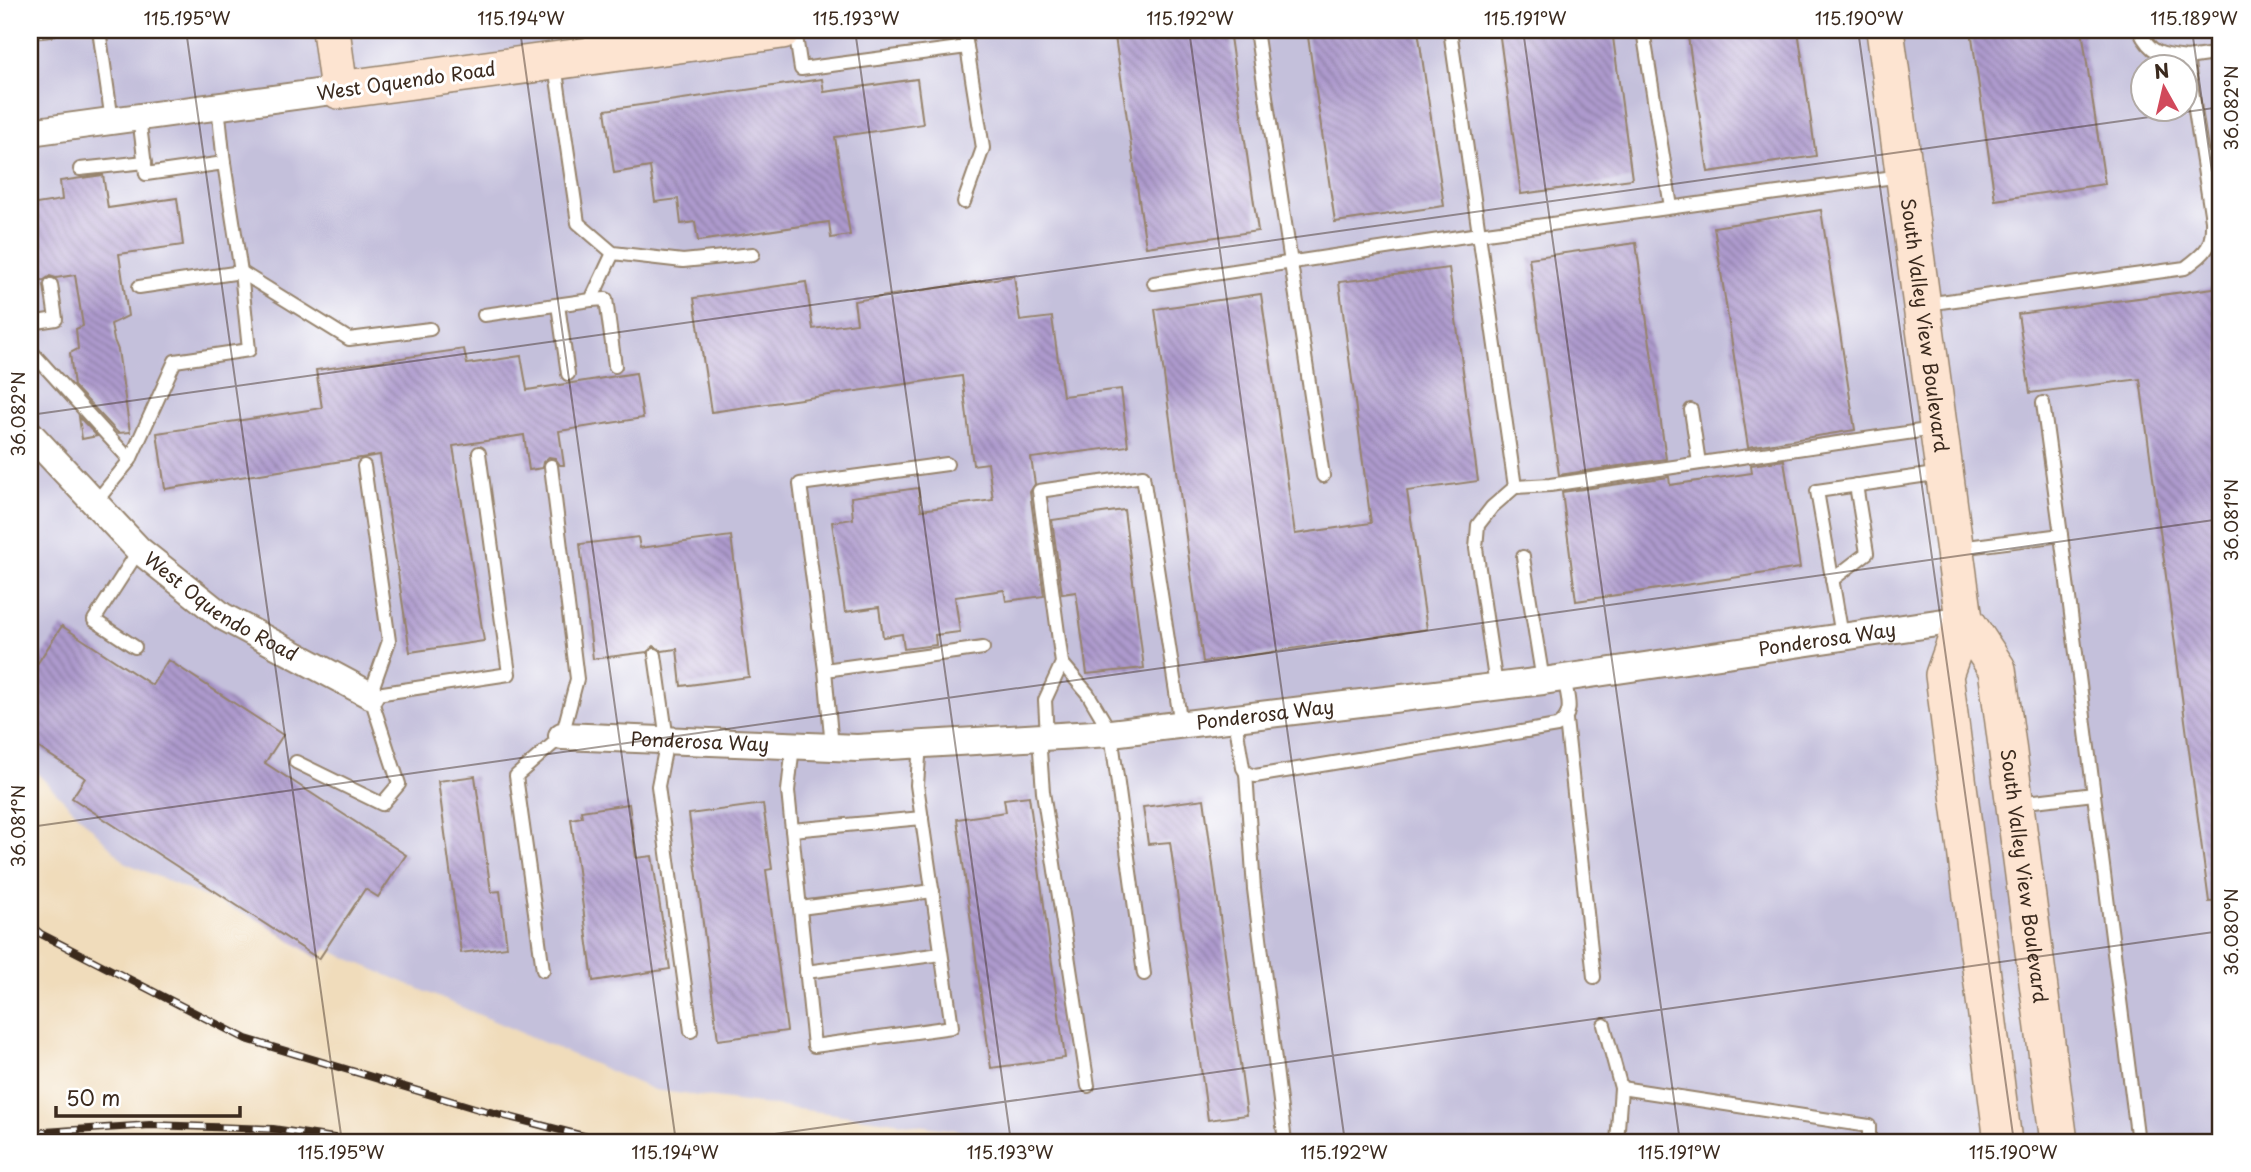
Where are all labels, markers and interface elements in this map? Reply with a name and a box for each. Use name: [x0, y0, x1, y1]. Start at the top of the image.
text: 115.195°W: [144, 4, 231, 31]
text: 115.194°W: [477, 4, 565, 31]
text: 115.193°W: [812, 4, 900, 31]
text: 115.192°W: [1146, 4, 1234, 31]
text: 115.191°W: [1484, 4, 1567, 31]
text: 115.190°W: [1815, 4, 1904, 31]
text: 115.189°W: [2150, 4, 2238, 31]
north arrow: [2128, 52, 2198, 122]
street label: West Oquendo Road: [315, 54, 497, 106]
text: N: [2152, 55, 2171, 85]
text: 36.082°N: [2217, 65, 2244, 151]
street label: South Valley View Boulevard: [1895, 197, 1957, 454]
text: 36.082°N: [4, 371, 31, 457]
text: 36.081°N: [2217, 479, 2244, 561]
street label: West Oquendo Road: [138, 544, 303, 667]
street label: Ponderosa Way: [1756, 614, 1898, 662]
street label: Ponderosa Way: [1195, 691, 1336, 736]
street label: Ponderosa Way: [630, 724, 770, 757]
street label: South Valley View Boulevard: [1995, 747, 2056, 1005]
text: 36.081°N: [4, 785, 31, 867]
text: 36.080°N: [2217, 888, 2244, 976]
scale bar: [56, 1074, 240, 1118]
text: 50 m: [66, 1081, 120, 1113]
text: 115.195°W: [298, 1138, 385, 1165]
text: 115.194°W: [631, 1138, 719, 1165]
text: 115.193°W: [966, 1138, 1054, 1165]
text: 115.192°W: [1300, 1138, 1388, 1165]
text: 115.191°W: [1638, 1138, 1721, 1165]
text: 115.190°W: [1969, 1138, 2058, 1165]

